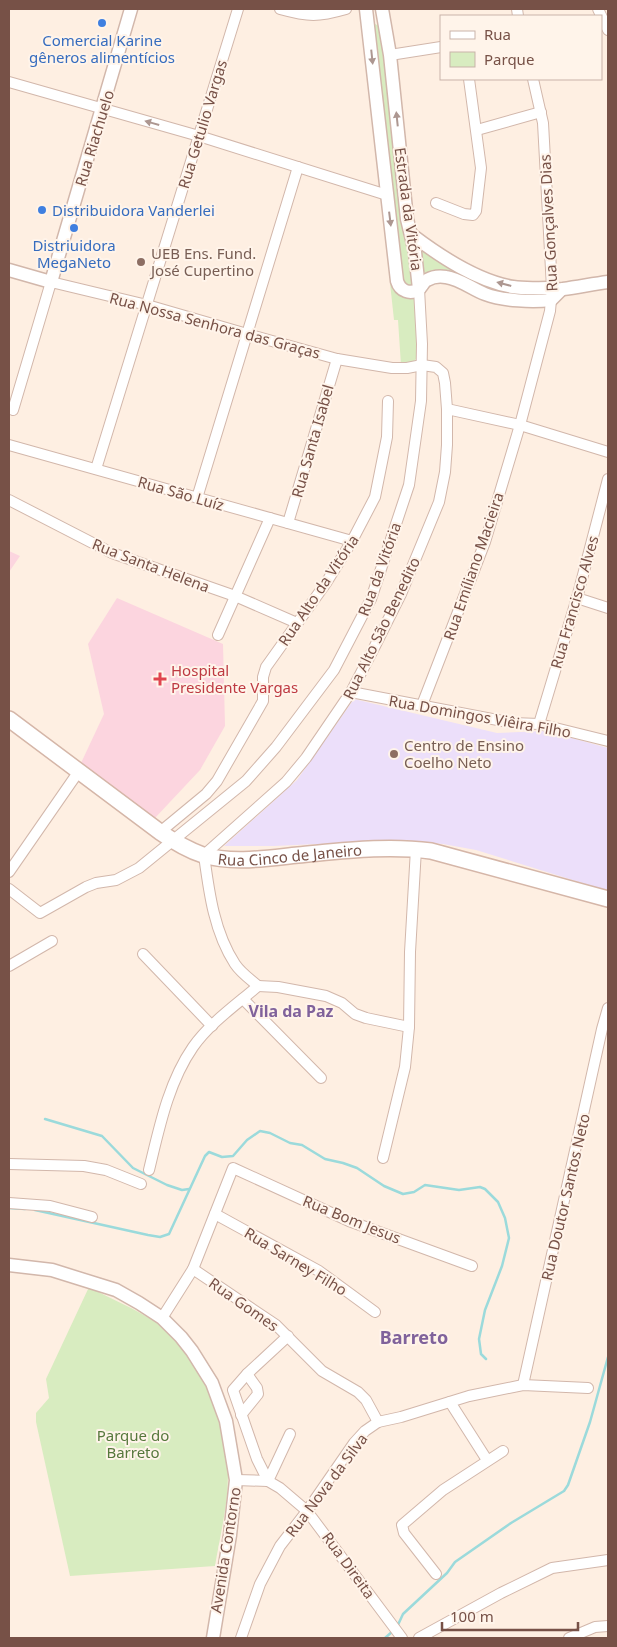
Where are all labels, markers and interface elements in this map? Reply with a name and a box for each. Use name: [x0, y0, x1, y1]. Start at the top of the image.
legend: [440, 15, 602, 80]
marker: Comercial Karine gêneros alimentícios: [96, 17, 108, 29]
text: Rua: [484, 24, 511, 44]
place label: Comercial Karine gêneros alimentícios: [29, 30, 175, 67]
text: Parque: [484, 49, 534, 69]
one-way arrow: [368, 50, 376, 66]
street label: Rua Getulio Vargas: [173, 57, 231, 191]
street label: Rua Riachuelo: [70, 87, 118, 189]
one-way arrow: [393, 111, 401, 127]
one-way arrow: [144, 118, 159, 126]
street label: Estrada da Vitória: [390, 146, 428, 272]
street label: Rua Gonçalves Dias: [534, 154, 562, 292]
place label: Distribuidora Vanderlei: [52, 200, 215, 220]
marker: Distribuidora Vanderlei: [36, 204, 48, 216]
one-way arrow: [386, 211, 394, 227]
marker: Distriuidora MegaNeto: [68, 222, 80, 234]
place label: Distriuidora MegaNeto: [32, 235, 116, 272]
place label: UEB Ens. Fund. José Cupertino: [149, 243, 256, 280]
marker: UEB Ens. Fund. José Cupertino: [135, 256, 147, 268]
one-way arrow: [496, 280, 511, 288]
street label: Rua Nossa Senhora das Graças: [107, 287, 323, 363]
street label: Rua Santa Isabel: [286, 382, 338, 500]
street label: Rua São Luíz: [136, 471, 226, 515]
street label: Rua Emíliano Macieira: [438, 489, 508, 643]
street label: Rua da Vitória: [353, 519, 405, 619]
street label: Rua Alto da Vitória: [273, 530, 363, 650]
street label: Rua Santa Helena: [89, 533, 213, 597]
street label: Rua Francisco Alves: [545, 533, 603, 671]
street label: Rua Alto São Benedito: [338, 554, 424, 702]
place label: Hospital Presidente Vargas: [171, 660, 298, 697]
marker: Hospital Presidente Vargas: [153, 672, 167, 686]
street label: Rua Domingos Viêira Filho: [387, 690, 573, 742]
place label: Centro de Ensino Coelho Neto: [404, 735, 524, 772]
marker: Centro de Ensino Coelho Neto: [388, 748, 400, 760]
street label: Rua Cinco de Janeiro: [217, 839, 363, 870]
district label: Vila da Paz: [249, 1000, 334, 1022]
street label: Rua Doutor Santos Neto: [536, 1112, 594, 1282]
street label: Rua Bom Jesus: [300, 1190, 404, 1248]
street label: Rua Sarney Filho: [241, 1222, 351, 1300]
street label: Rua Gomes: [205, 1273, 283, 1335]
district label: Barreto: [380, 1325, 448, 1349]
park label: Parque do Barreto: [97, 1425, 169, 1462]
street label: Rua Nova da Silva: [281, 1429, 371, 1541]
street label: Avenida Contorno: [205, 1486, 245, 1614]
street label: Rua Direita: [318, 1528, 380, 1602]
scale bar: [442, 1600, 578, 1632]
text: 100 m: [450, 1606, 494, 1626]

